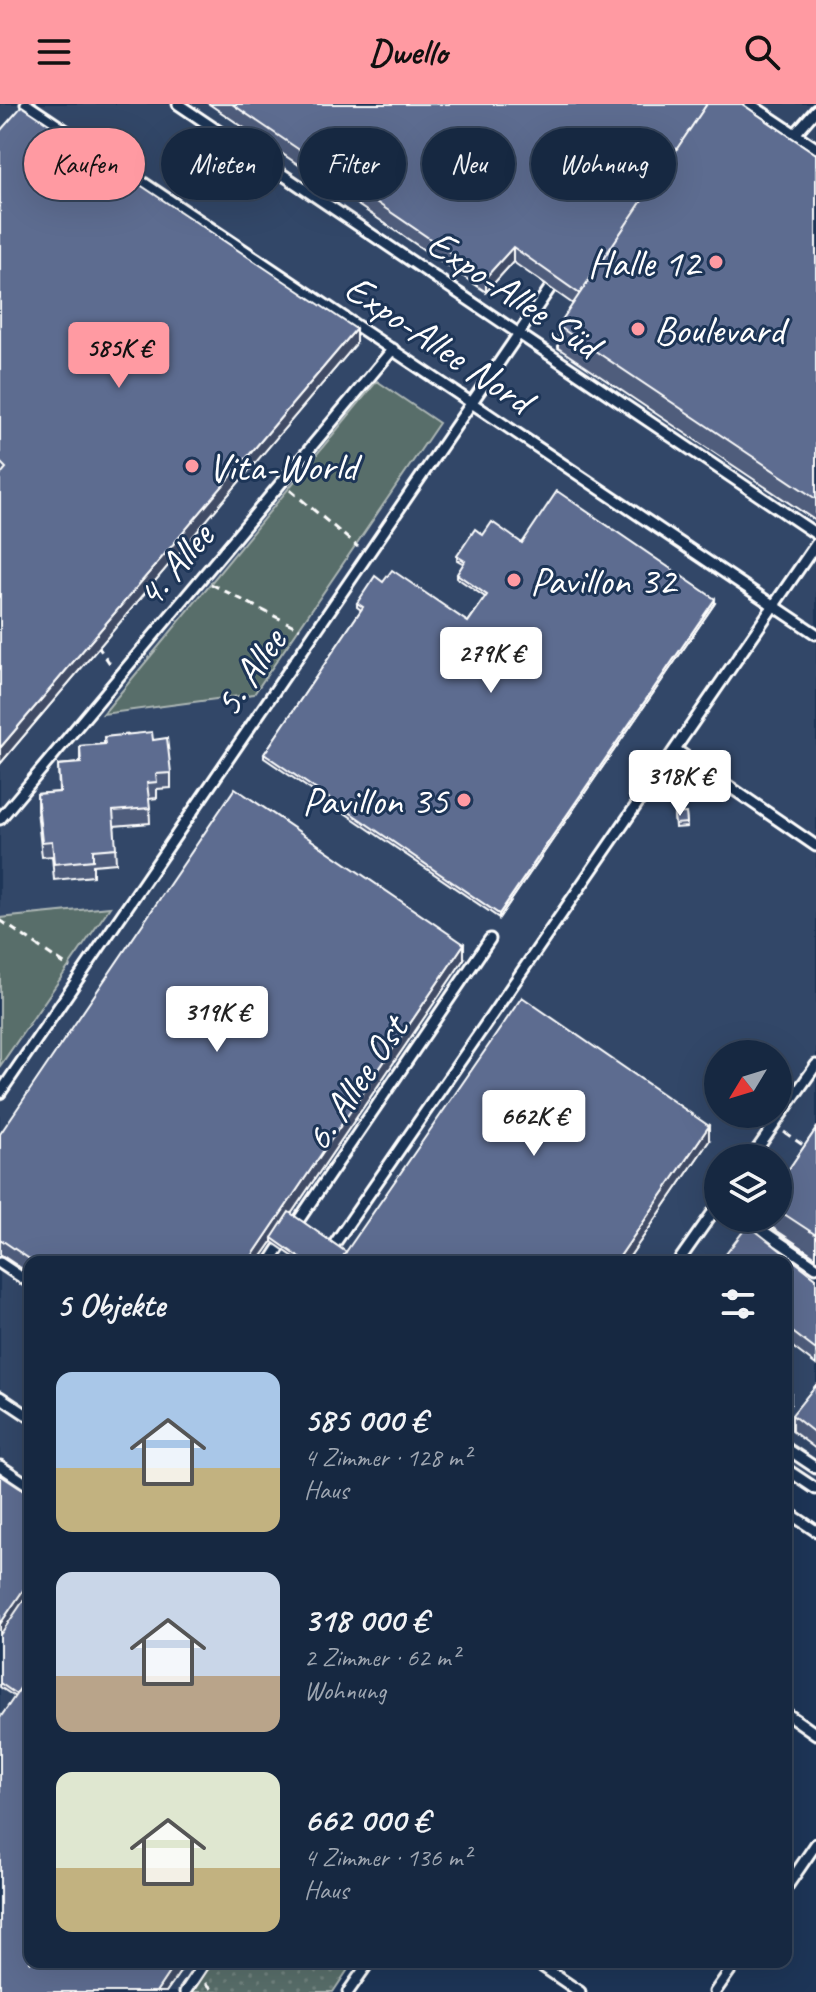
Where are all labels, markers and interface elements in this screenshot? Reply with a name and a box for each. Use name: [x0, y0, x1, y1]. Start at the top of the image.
text: Dwello: [369, 29, 447, 75]
icon: menu: [32, 30, 76, 74]
icon: search: [740, 30, 784, 74]
chip: Kaufen: [24, 128, 145, 200]
chip: Mieten: [161, 128, 283, 200]
chip: Filter: [299, 128, 406, 200]
chip: Neu: [422, 128, 515, 200]
chip: Wohnung: [531, 128, 676, 200]
street label: Expo-Allee Süd: [418, 218, 614, 373]
place label: Halle 12: [588, 238, 703, 288]
marker: Halle 12: [707, 253, 725, 271]
street label: Expo-Allee Nord: [335, 263, 547, 428]
place label: Boulevard: [654, 305, 791, 355]
marker: Boulevard: [629, 320, 647, 338]
pin: 585K €: [54, 322, 184, 390]
text: 585K €: [86, 331, 152, 364]
place label: Vita-World: [208, 442, 362, 492]
marker: Vita-World: [183, 457, 201, 475]
street label: 4. Allee: [125, 511, 226, 618]
place label: Pavillon 32: [530, 556, 679, 606]
marker: Pavillon 32: [505, 571, 523, 589]
street label: 5. Allee: [202, 617, 299, 726]
pin: 279K €: [426, 627, 556, 695]
text: 279K €: [458, 636, 524, 669]
pin: 318K €: [615, 750, 745, 818]
text: 318K €: [647, 759, 713, 792]
place label: Pavillon 35: [302, 776, 450, 826]
marker: Pavillon 35: [455, 791, 473, 809]
pin: 319K €: [152, 986, 282, 1054]
text: 319K €: [184, 995, 250, 1028]
street label: 6. Allee Ost: [293, 1004, 421, 1160]
north arrow: [704, 1040, 792, 1128]
map controls: [704, 1040, 792, 1232]
pin: 662K €: [469, 1090, 599, 1158]
text: 662K €: [500, 1099, 568, 1132]
button: layers: [704, 1144, 792, 1232]
icon: filters: [716, 1282, 760, 1326]
text: 5 Objekte: [56, 1283, 165, 1326]
text: 585 000 €: [304, 1398, 426, 1441]
icon: home: [120, 1404, 216, 1500]
text: 4 Zimmer · 128 m²: [304, 1441, 470, 1474]
text: Haus: [304, 1474, 349, 1507]
text: 318 000 €: [304, 1598, 428, 1641]
icon: home: [120, 1604, 216, 1700]
text: 2 Zimmer · 62 m²: [304, 1641, 459, 1674]
text: Wohnung: [304, 1674, 386, 1707]
text: 662 000 €: [304, 1798, 429, 1841]
icon: home: [120, 1804, 216, 1900]
text: 4 Zimmer · 136 m²: [304, 1841, 470, 1874]
text: Haus: [304, 1874, 349, 1907]

